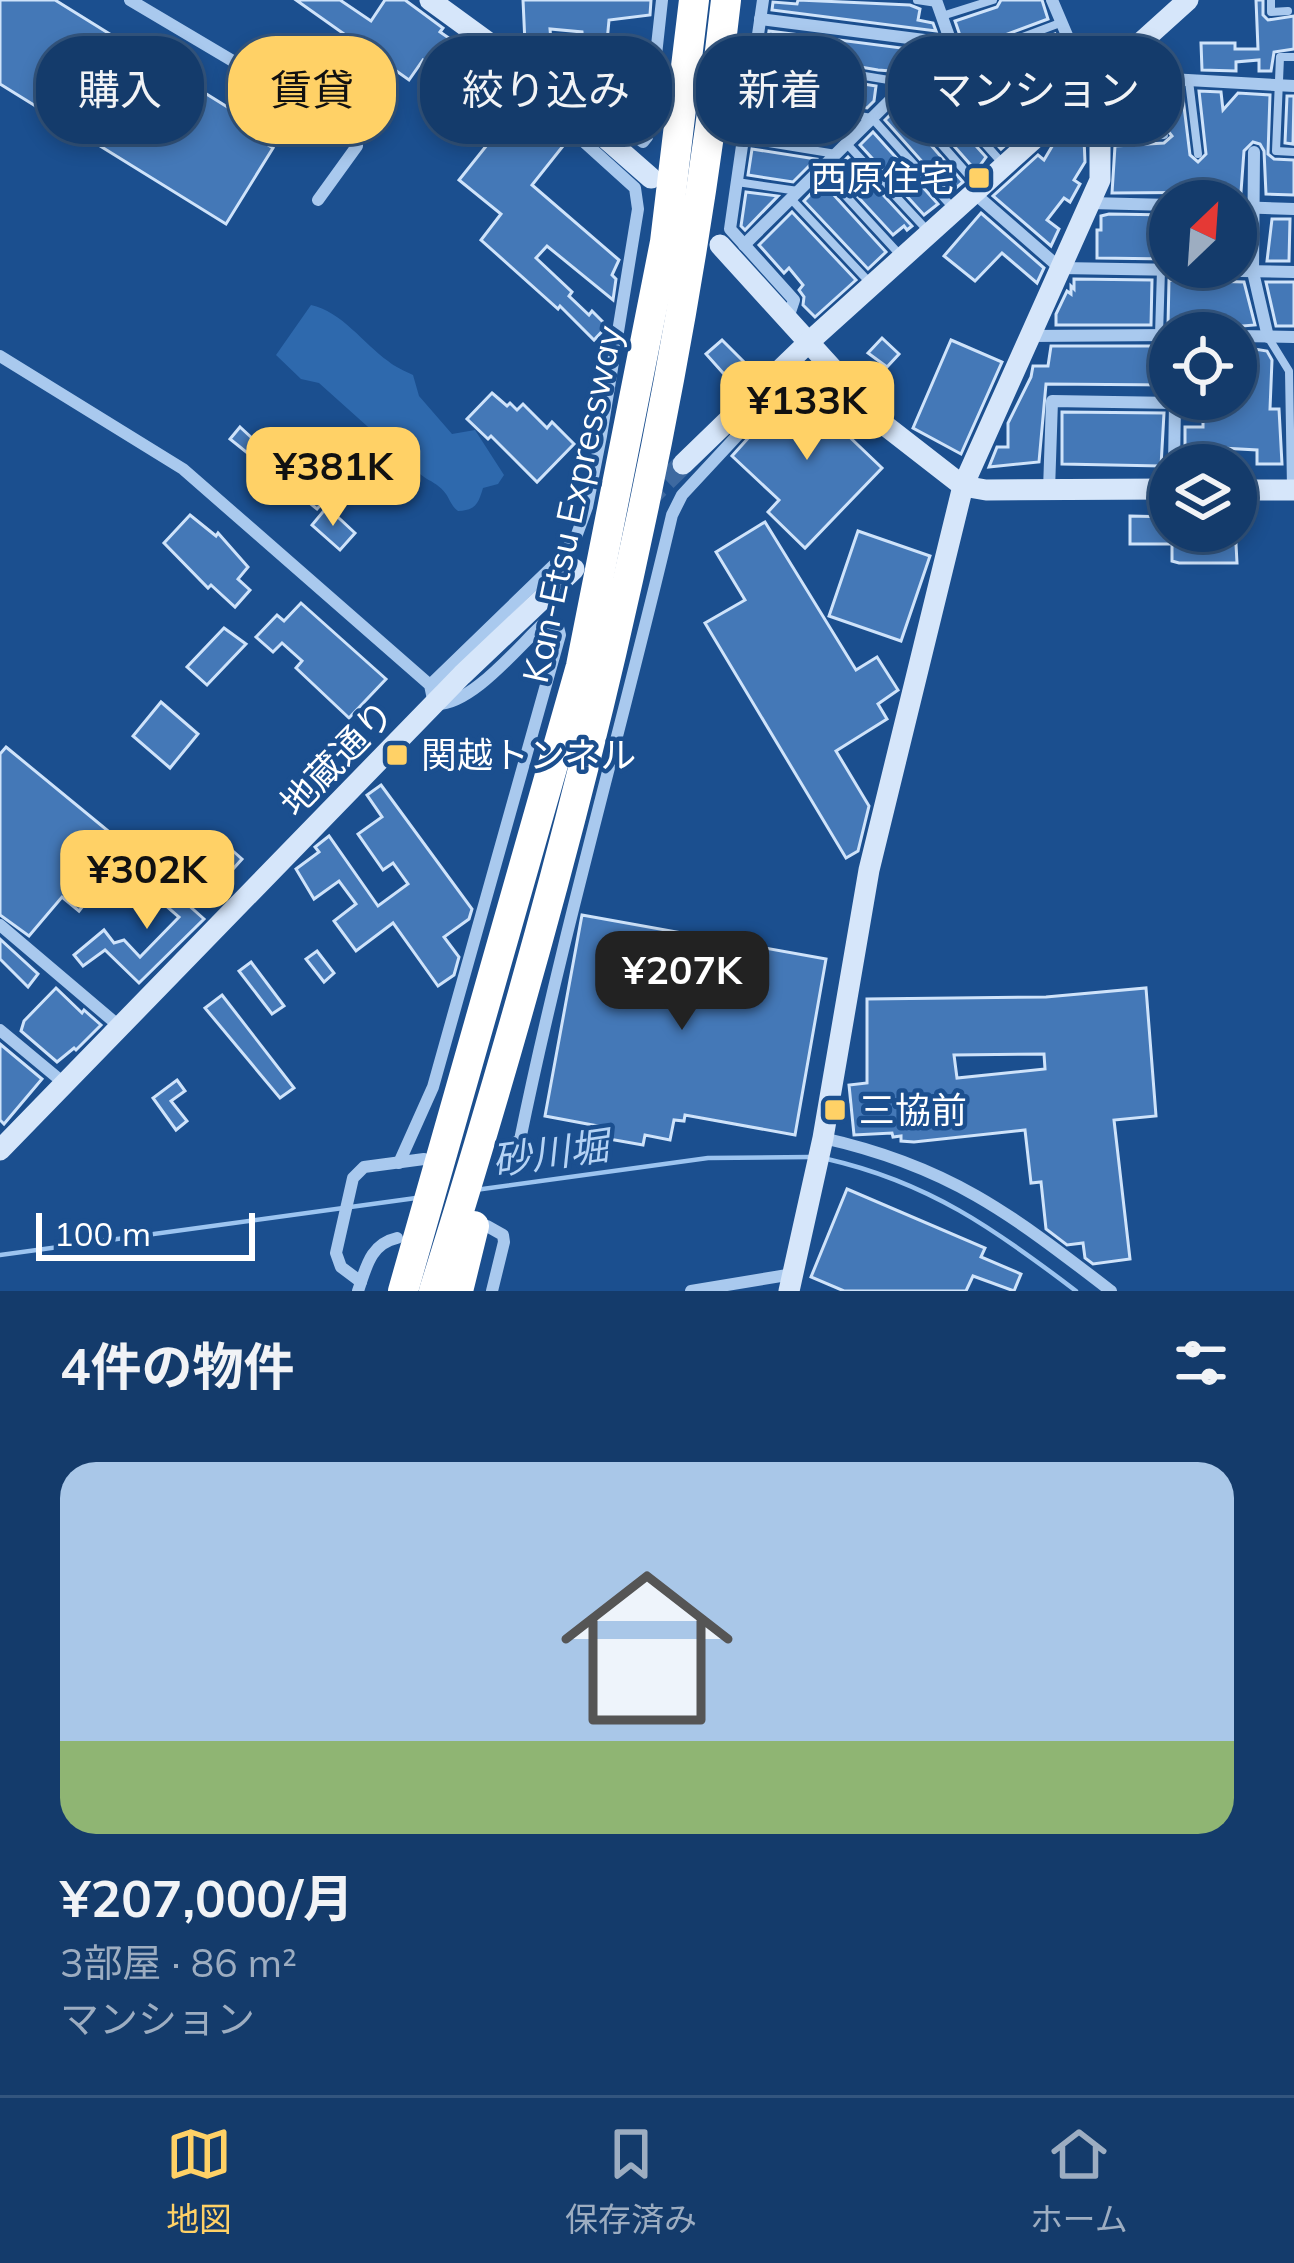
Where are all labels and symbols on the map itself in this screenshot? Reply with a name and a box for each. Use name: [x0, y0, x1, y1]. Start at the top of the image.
place label: 西原住宅: [811, 155, 955, 200]
marker: 西原住宅: [966, 165, 992, 191]
north arrow: [1149, 180, 1257, 288]
street label: Kan-Etsu Expressway: [512, 321, 631, 687]
pin: ¥133K: [723, 361, 891, 463]
pin: ¥381K: [249, 427, 417, 529]
street label: 地蔵通り: [270, 690, 403, 825]
place label: 関越トンネル: [421, 732, 636, 777]
marker: 関越トンネル: [384, 742, 410, 768]
pin: ¥302K: [63, 830, 231, 932]
pin: ¥207K: [598, 931, 766, 1033]
place label: 三協前: [859, 1087, 967, 1132]
marker: 三協前: [822, 1097, 848, 1123]
water label: 砂川堀: [489, 1119, 616, 1185]
scale bar: [36, 1207, 255, 1260]

